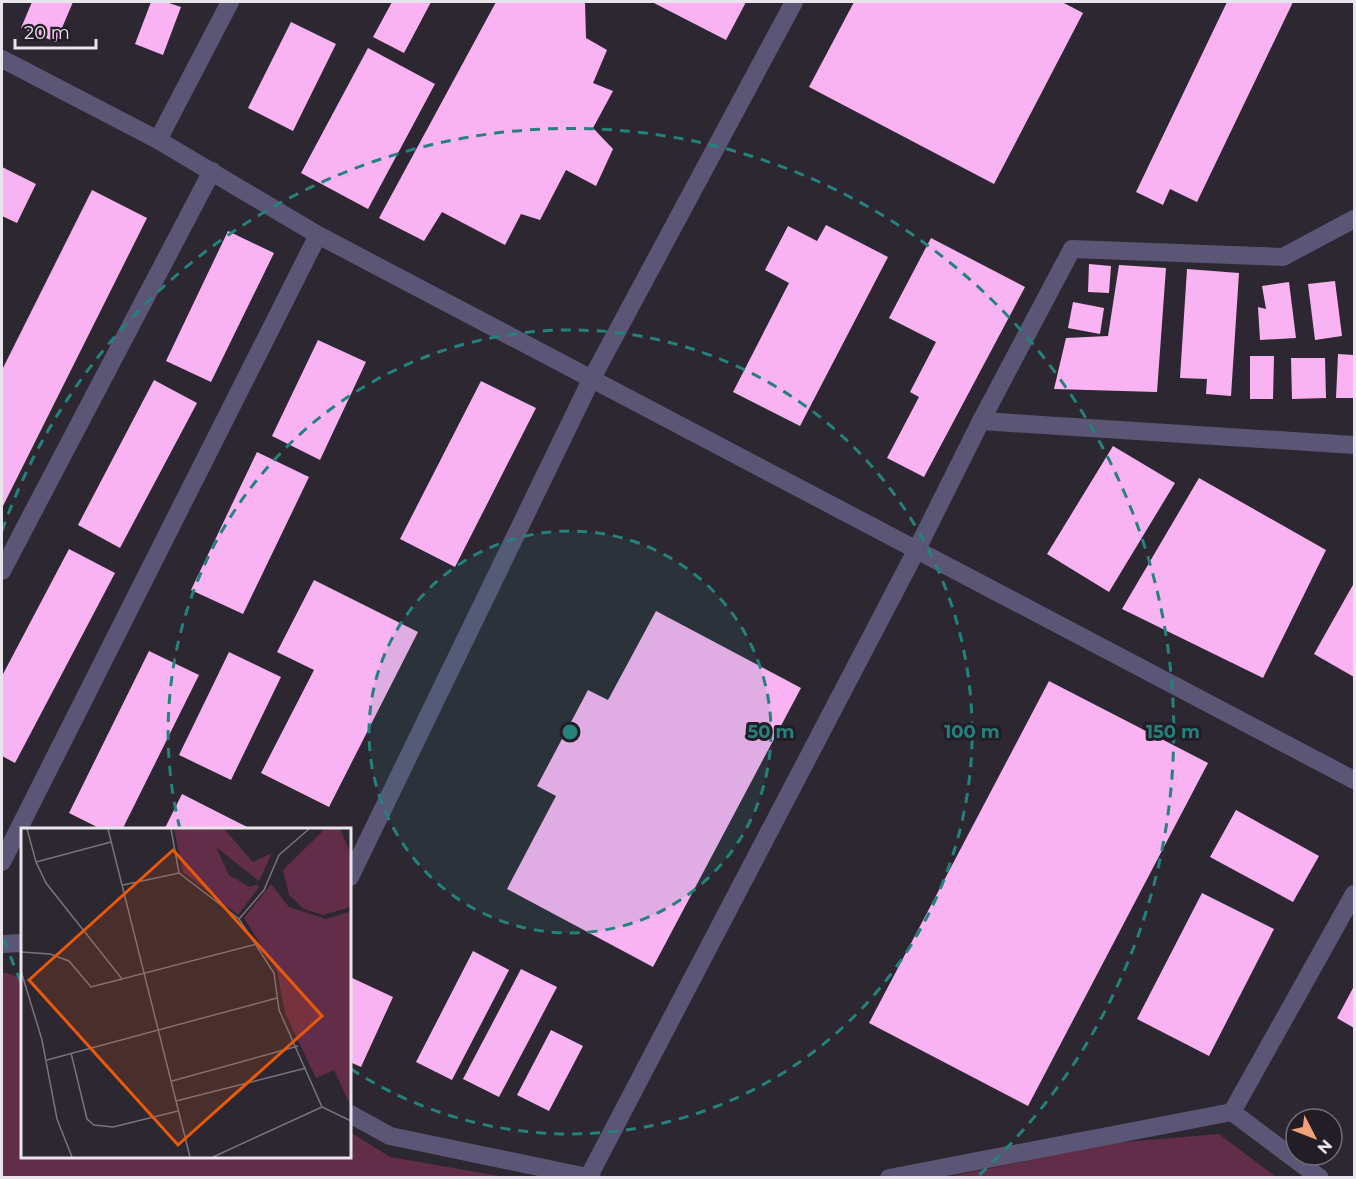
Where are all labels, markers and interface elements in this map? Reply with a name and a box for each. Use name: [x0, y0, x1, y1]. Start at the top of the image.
scale bar: [15, 12, 96, 50]
text: 20 m: [24, 22, 70, 44]
text: 50 m: [748, 721, 794, 743]
text: 100 m: [944, 721, 1000, 743]
text: 150 m: [1146, 721, 1200, 743]
centre of rings: [560, 722, 580, 742]
inset map: [21, 828, 351, 1158]
north arrow: [1284, 1107, 1344, 1167]
text: N: [1313, 1136, 1336, 1158]

